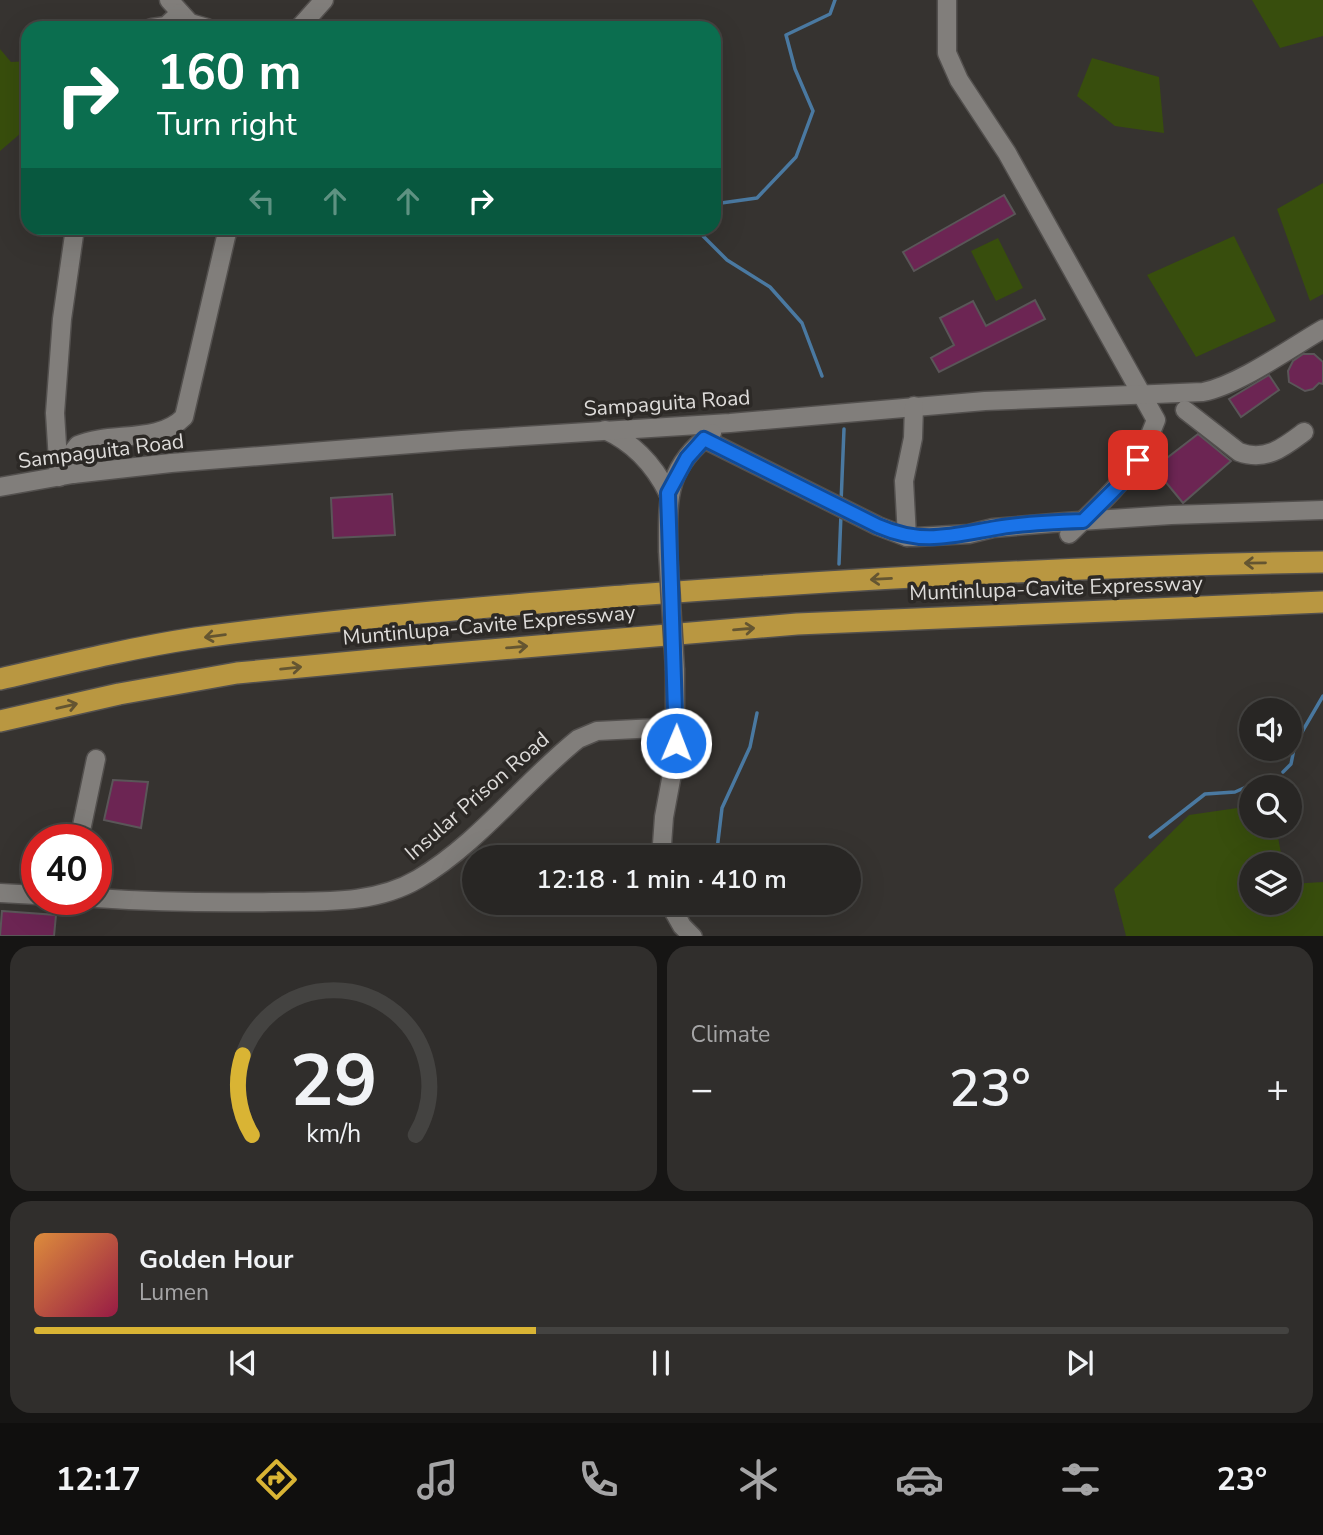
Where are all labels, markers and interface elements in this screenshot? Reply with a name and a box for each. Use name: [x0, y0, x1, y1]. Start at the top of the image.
text: 160 m: [157, 39, 301, 106]
icon: right: [42, 49, 133, 140]
text: Turn right: [157, 103, 297, 146]
icon: left: [243, 182, 281, 220]
icon: ahead: [316, 182, 354, 220]
icon: ahead: [389, 182, 427, 220]
icon: right: [462, 182, 500, 220]
street label: Sampaguita Road: [583, 383, 751, 423]
street label: Sampaguita Road: [16, 427, 186, 475]
pin: [1108, 430, 1168, 490]
icon: arrive: [1119, 441, 1157, 479]
one-way arrow: [1244, 556, 1267, 570]
street label: Muntinlupa-Cavite Expressway: [909, 569, 1203, 607]
one-way arrow: [870, 573, 892, 586]
street label: Muntinlupa-Cavite Expressway: [341, 598, 637, 652]
one-way arrow: [732, 622, 755, 635]
one-way arrow: [204, 630, 227, 643]
one-way arrow: [505, 640, 528, 653]
one-way arrow: [279, 661, 301, 674]
one-way arrow: [55, 698, 78, 712]
map controls: [1239, 698, 1302, 915]
button: sound: [1239, 698, 1302, 761]
position arrow: [639, 706, 713, 780]
street label: Insular Prison Road: [399, 725, 555, 867]
button: search: [1239, 775, 1302, 838]
speed limit sign: 40: [21, 824, 112, 915]
button: layers: [1239, 852, 1302, 915]
text: 12:18 · 1 min · 410 m: [536, 862, 787, 897]
text: Climate: [691, 1019, 770, 1050]
text: 29: [290, 1031, 377, 1131]
text: 23°: [949, 1053, 1031, 1124]
text: −: [691, 1064, 713, 1115]
text: +: [1266, 1064, 1289, 1115]
text: km/h: [306, 1116, 361, 1150]
text: Golden Hour: [139, 1242, 294, 1277]
text: Lumen: [139, 1277, 209, 1308]
icon: previous: [224, 1344, 262, 1382]
icon: pause: [642, 1344, 680, 1382]
icon: next: [1061, 1344, 1099, 1382]
icon: directions: [252, 1455, 301, 1504]
icon: music: [413, 1455, 462, 1504]
icon: phone: [574, 1455, 623, 1504]
icon: climate: [734, 1455, 783, 1504]
icon: car: [895, 1455, 944, 1504]
icon: filters: [1056, 1455, 1105, 1504]
text: 12:17: [56, 1458, 141, 1501]
text: 23°: [1217, 1458, 1267, 1501]

